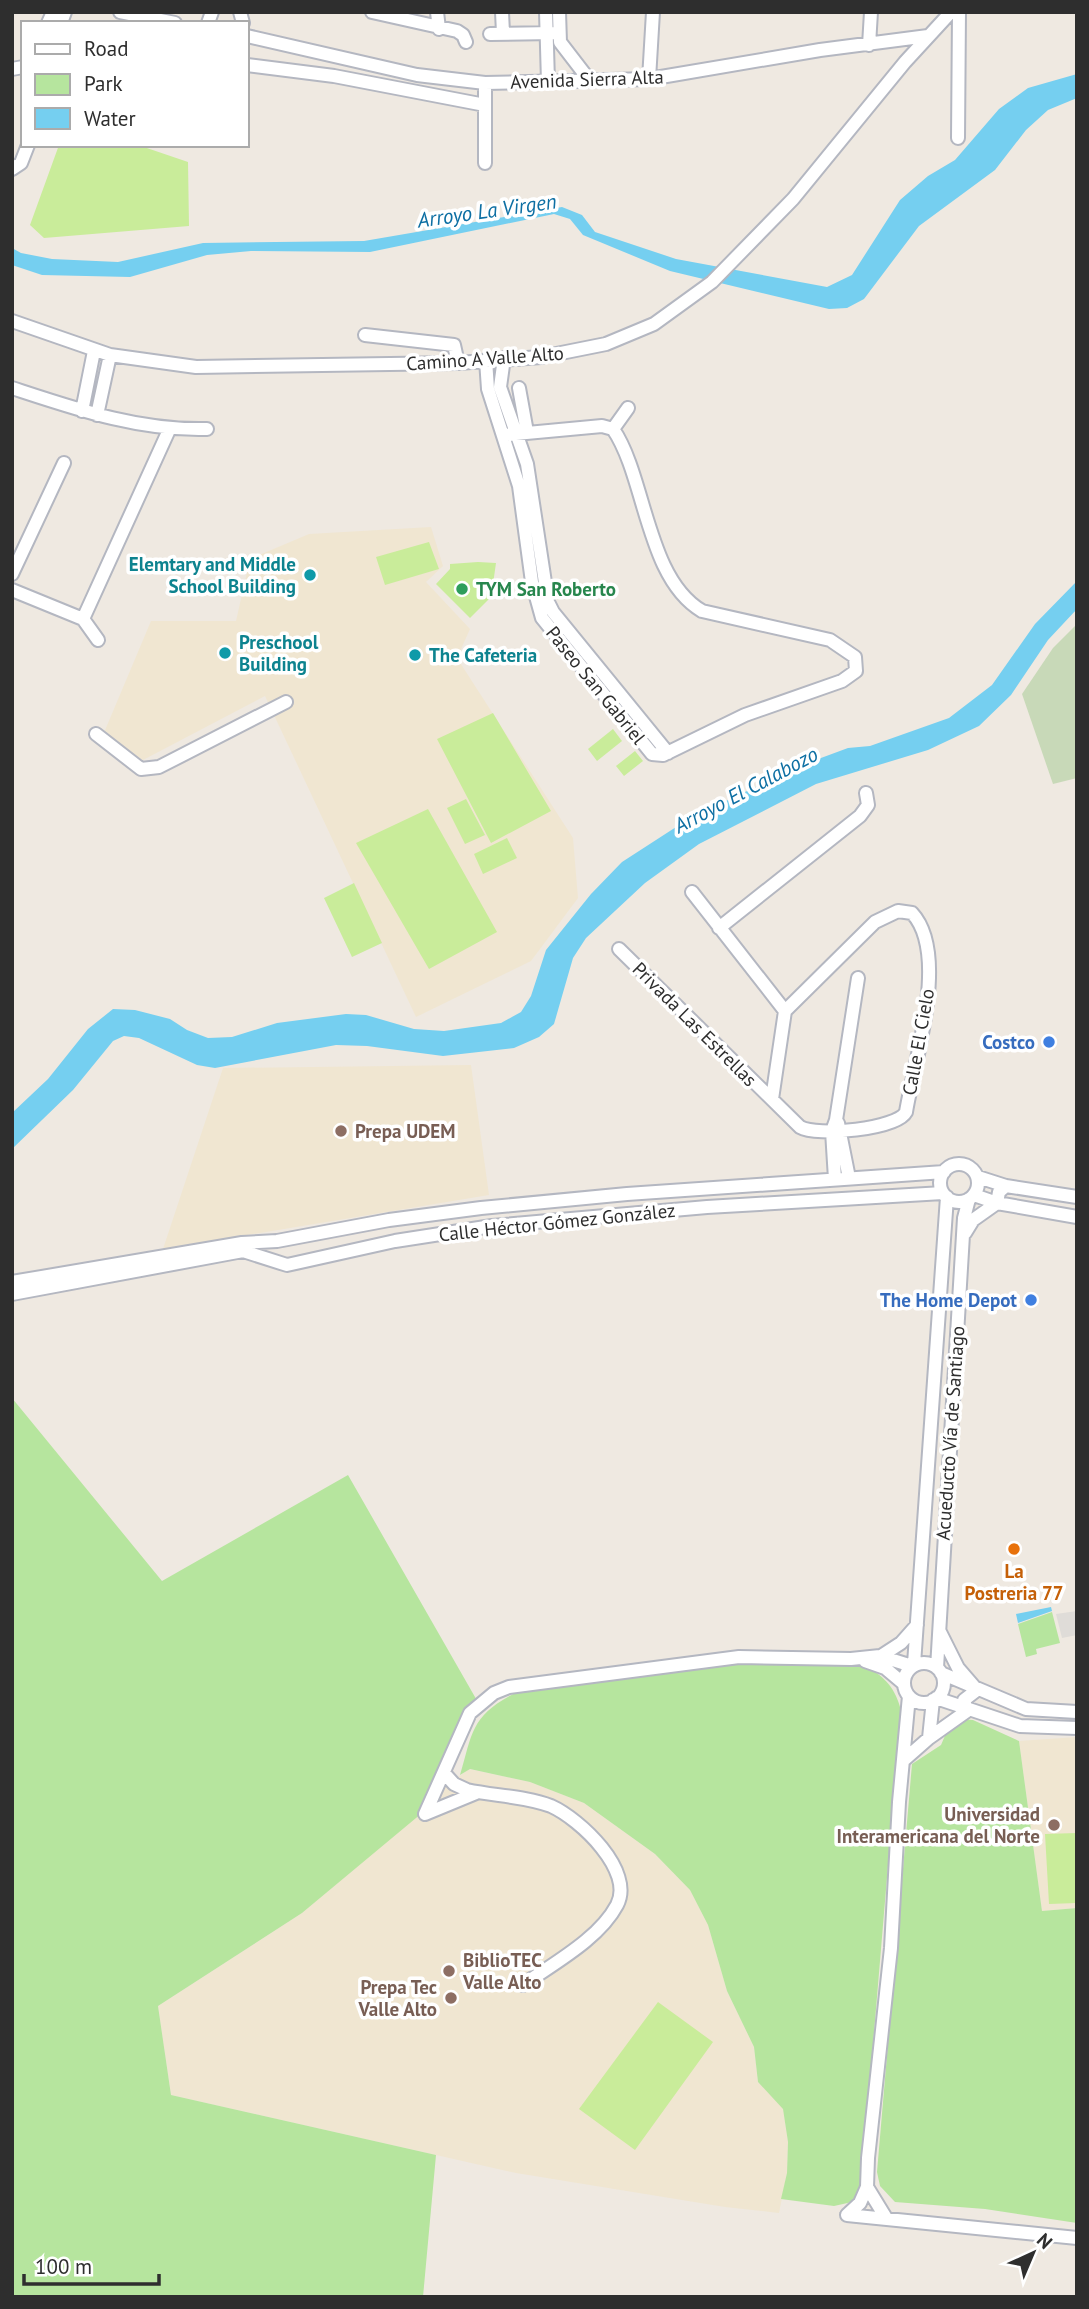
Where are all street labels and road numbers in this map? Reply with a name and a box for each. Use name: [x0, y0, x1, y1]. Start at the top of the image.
street label: Avenida Sierra Alta: [510, 64, 664, 94]
street label: Camino A Valle Alto: [405, 341, 565, 375]
street label: Paseo San Gabriel: [541, 621, 651, 749]
street label: Privada Las Estrellas: [628, 957, 762, 1091]
street label: Calle El Cielo: [897, 987, 939, 1097]
street label: Calle Héctor Gómez González: [437, 1198, 677, 1246]
street label: Acueducto Vía de Santiago: [931, 1325, 969, 1541]

